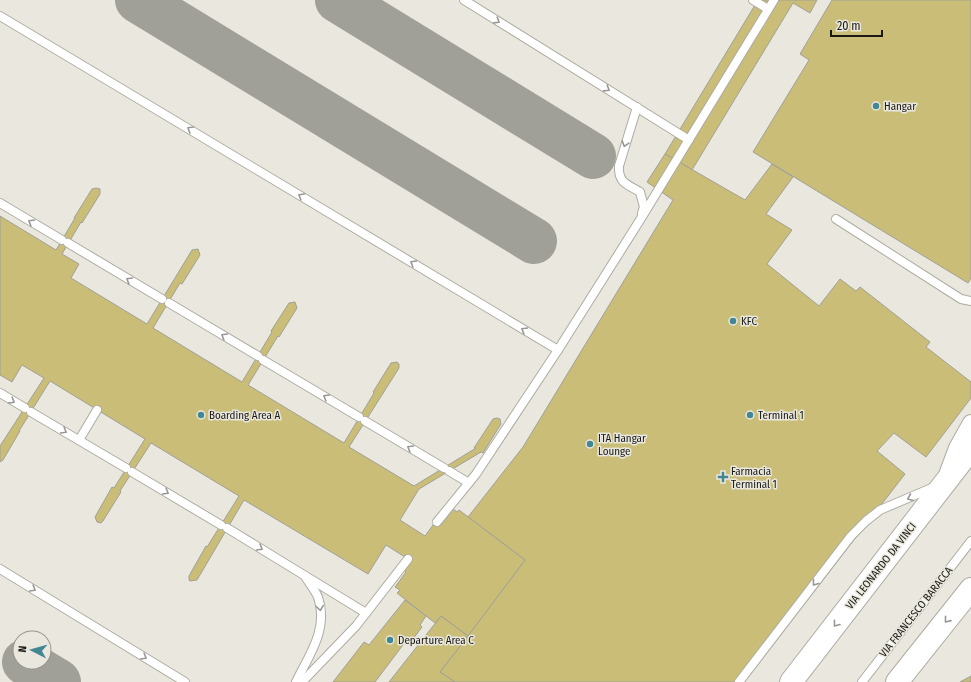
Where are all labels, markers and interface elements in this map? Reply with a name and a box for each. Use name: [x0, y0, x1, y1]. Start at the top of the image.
scale bar: [831, 12, 882, 38]
one-way arrow: [493, 16, 500, 23]
text: 20 m: [837, 19, 861, 33]
one-way arrow: [603, 84, 610, 91]
place label: Hangar: [884, 100, 916, 113]
marker: Hangar: [871, 101, 881, 111]
one-way arrow: [187, 127, 194, 134]
one-way arrow: [621, 141, 630, 148]
one-way arrow: [298, 194, 305, 201]
one-way arrow: [28, 219, 35, 226]
one-way arrow: [410, 261, 417, 268]
one-way arrow: [126, 277, 133, 284]
place label: KFC: [741, 315, 757, 328]
marker: KFC: [728, 316, 738, 326]
one-way arrow: [521, 328, 528, 335]
one-way arrow: [221, 334, 228, 341]
one-way arrow: [323, 395, 330, 402]
one-way arrow: [8, 396, 15, 403]
place label: Boarding Area A: [209, 409, 280, 422]
place label: Terminal 1: [758, 409, 804, 422]
marker: Boarding Area A: [196, 410, 206, 420]
marker: Terminal 1: [745, 410, 755, 420]
one-way arrow: [60, 427, 67, 434]
place label: ITA Hangar Lounge: [598, 432, 646, 458]
marker: ITA Hangar Lounge: [585, 439, 595, 449]
one-way arrow: [407, 445, 414, 452]
place label: Farmacia Terminal 1: [731, 465, 777, 491]
marker: Farmacia Terminal 1: [718, 472, 728, 482]
one-way arrow: [162, 487, 169, 494]
one-way arrow: [906, 493, 913, 501]
street label: VIA LEONARDO DA VINCI: [843, 520, 919, 612]
one-way arrow: [256, 544, 263, 551]
street label: VIA FRANCESCO BARACCA: [877, 564, 955, 660]
one-way arrow: [813, 579, 820, 586]
one-way arrow: [29, 585, 36, 592]
one-way arrow: [315, 605, 324, 612]
one-way arrow: [944, 615, 951, 622]
one-way arrow: [834, 619, 841, 626]
north arrow: [12, 630, 52, 670]
place label: Departure Area C: [398, 634, 474, 647]
marker: Departure Area C: [385, 635, 395, 645]
text: N: [16, 645, 29, 653]
one-way arrow: [140, 653, 147, 660]

